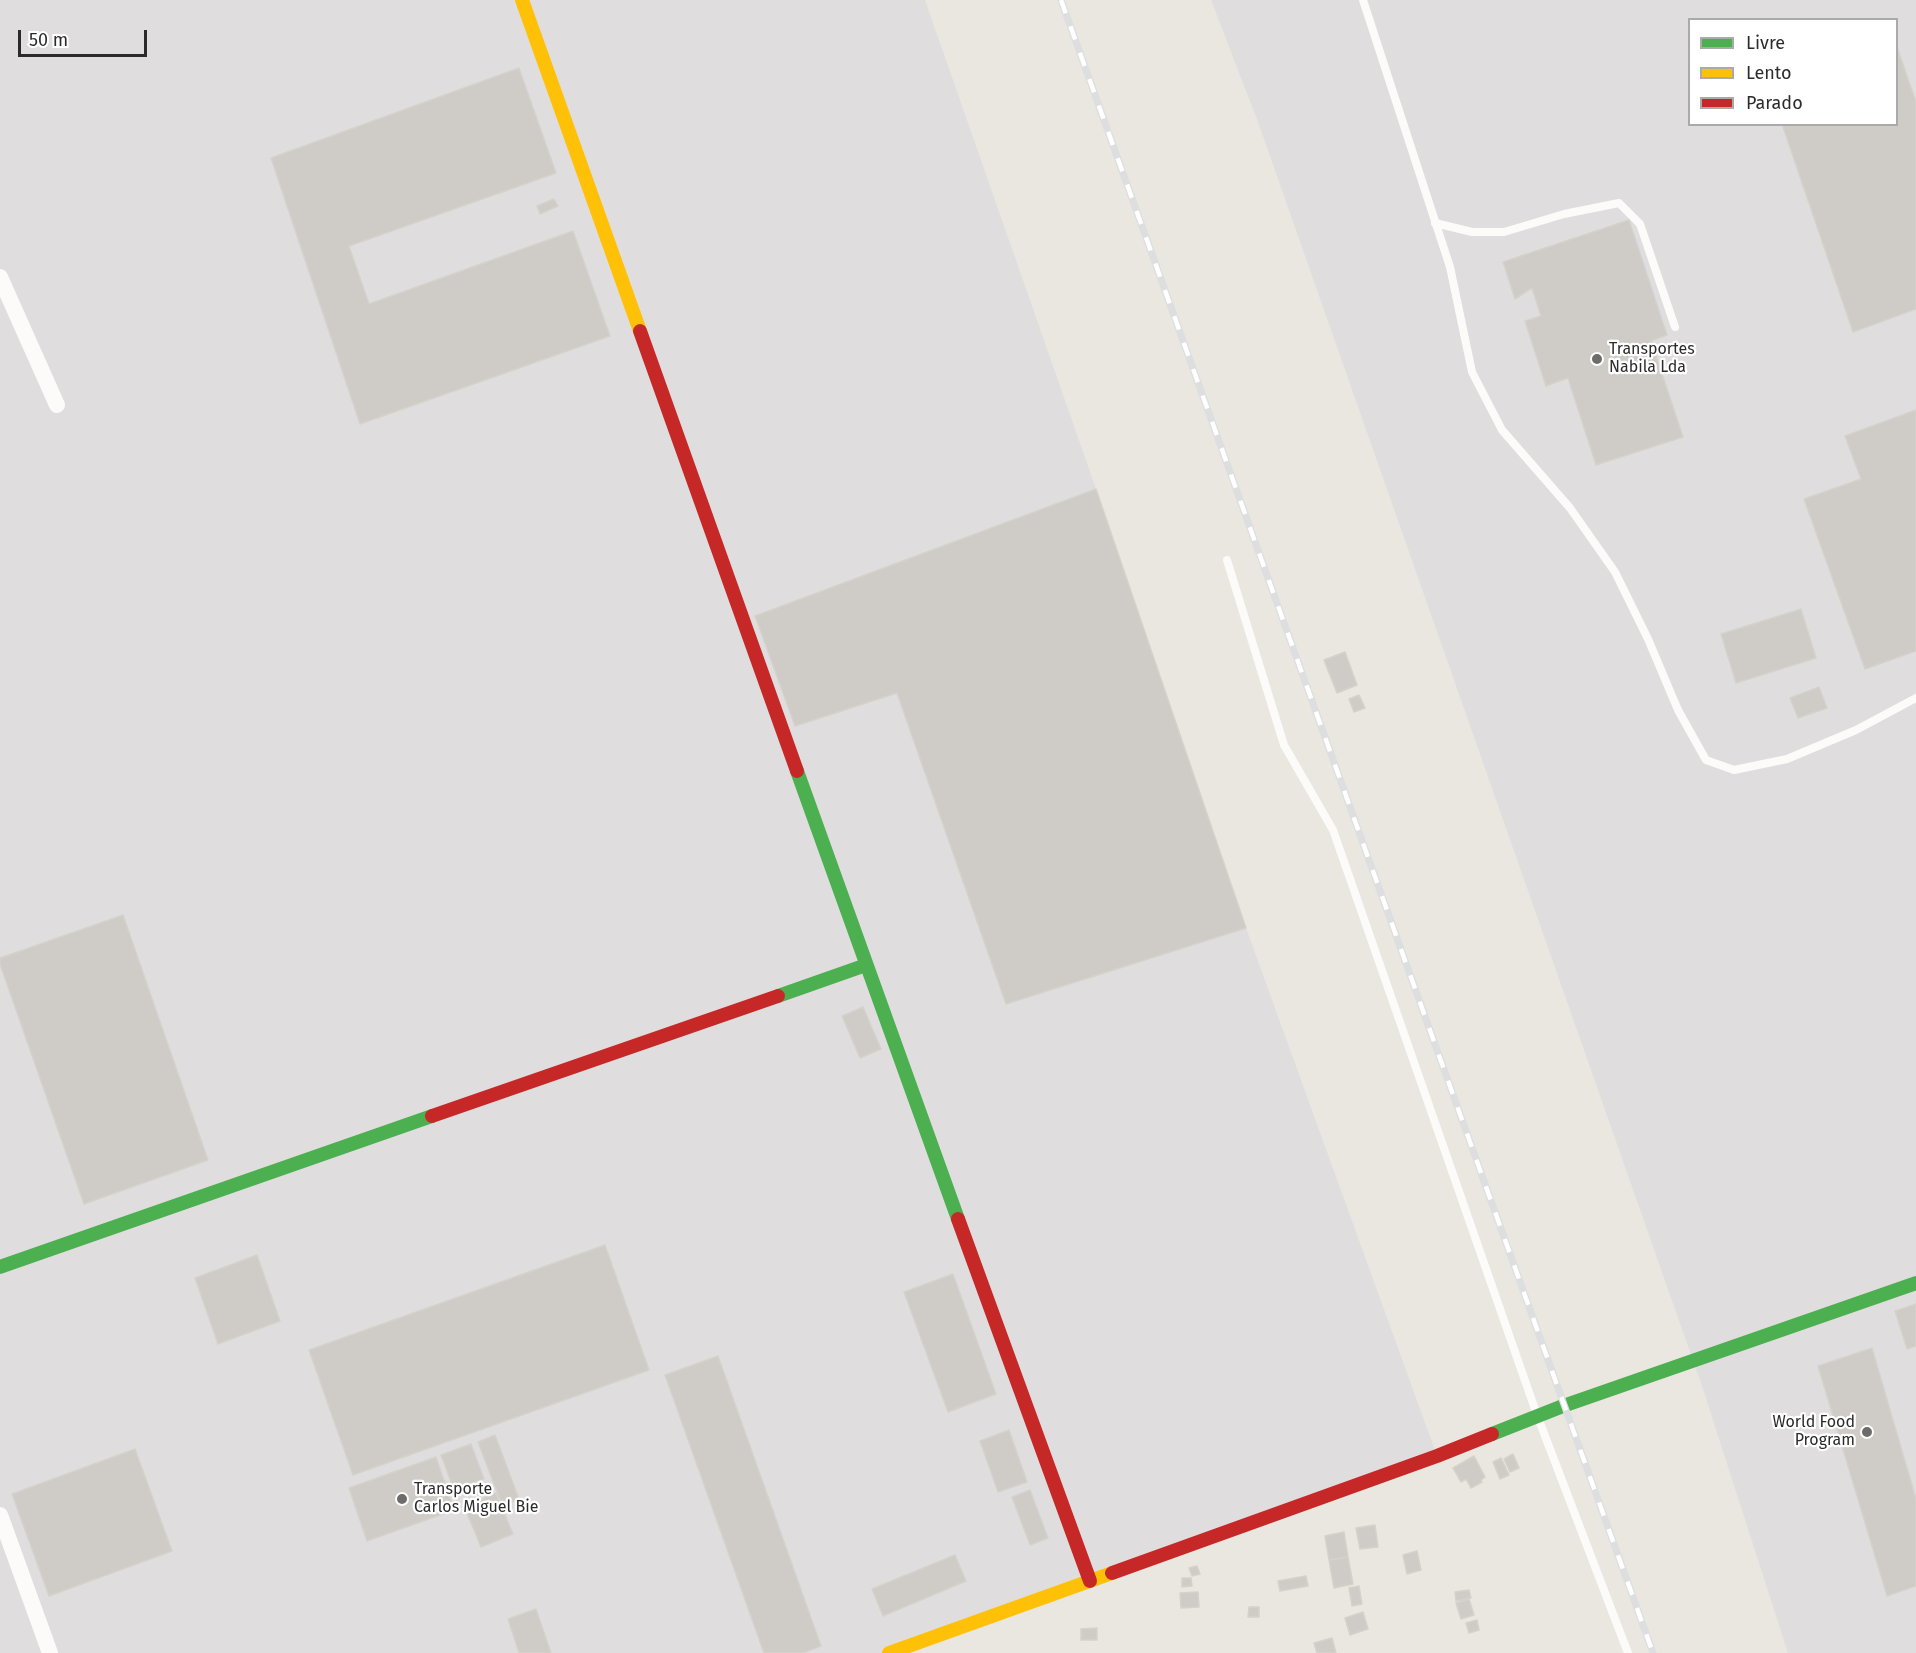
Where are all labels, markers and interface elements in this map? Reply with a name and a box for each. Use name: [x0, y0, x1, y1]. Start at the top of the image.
scale bar: [21, 18, 150, 56]
legend: [1688, 18, 1898, 126]
text: 50 m: [29, 29, 68, 51]
text: Livre: [1746, 32, 1785, 54]
text: Lento: [1746, 62, 1792, 84]
text: Parado: [1746, 92, 1803, 114]
place label: Transportes Nabila Lda: [1609, 340, 1695, 378]
marker: Transportes Nabila Lda: [1590, 352, 1604, 366]
place label: World Food Program: [1772, 1413, 1855, 1451]
marker: World Food Program: [1860, 1425, 1874, 1439]
place label: Transporte Carlos Miguel Bie: [414, 1480, 538, 1518]
marker: Transporte Carlos Miguel Bie: [395, 1492, 409, 1506]

